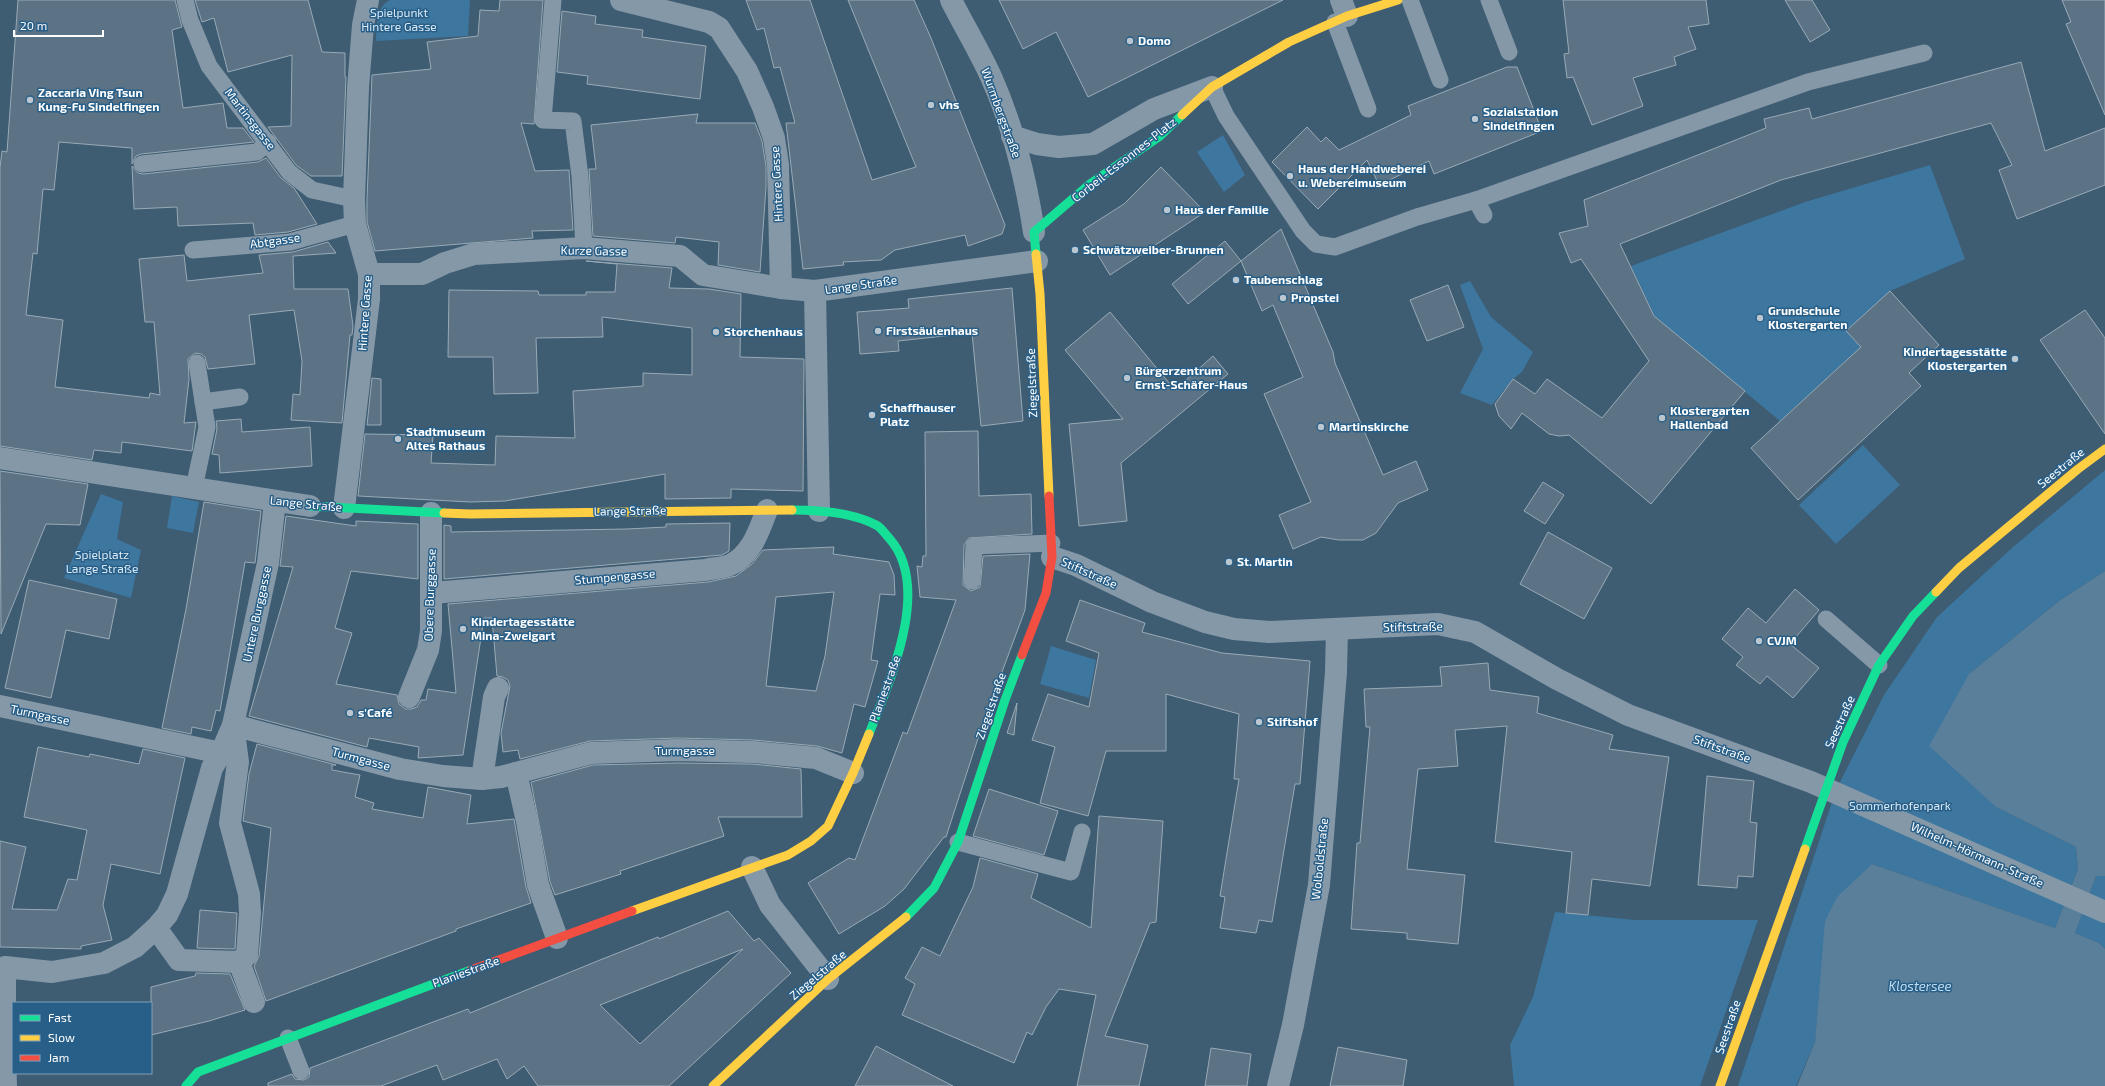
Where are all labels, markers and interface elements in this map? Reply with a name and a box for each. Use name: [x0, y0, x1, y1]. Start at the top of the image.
park label: Spielpunkt Hintere Gasse: [361, 5, 437, 33]
scale bar: [14, 12, 103, 38]
text: 20 m: [20, 18, 47, 32]
place label: Domo: [1138, 33, 1171, 47]
marker: Domo: [1125, 36, 1135, 46]
street label: Wurmbergstraße: [979, 66, 1025, 160]
place label: Zaccaria Ving Tsun Kung-Fu Sindelfingen: [38, 85, 159, 113]
street label: Martinsgasse: [222, 85, 279, 152]
marker: Zaccaria Ving Tsun Kung-Fu Sindelfingen: [25, 95, 35, 105]
place label: vhs: [939, 97, 959, 111]
marker: vhs: [926, 100, 936, 110]
place label: Sozialstation Sindelfingen: [1483, 104, 1558, 132]
street label: Corbeil-Essonnes-Platz: [1068, 114, 1179, 204]
marker: Sozialstation Sindelfingen: [1470, 114, 1480, 124]
street label: Hintere Gasse: [767, 146, 785, 222]
place label: Haus der Handweberei u. Webereimuseum: [1298, 161, 1426, 189]
marker: Haus der Handweberei u. Webereimuseum: [1285, 171, 1295, 181]
place label: Haus der Familie: [1175, 202, 1269, 216]
marker: Haus der Familie: [1162, 205, 1172, 215]
street label: Abtgasse: [249, 230, 301, 250]
street label: Kurze Gasse: [561, 242, 627, 258]
place label: Schwätzweiber-Brunnen: [1083, 242, 1224, 256]
marker: Schwätzweiber-Brunnen: [1070, 245, 1080, 255]
street label: Lange Straße: [824, 272, 898, 296]
place label: Taubenschlag: [1244, 272, 1323, 286]
street label: Hintere Gasse: [354, 275, 374, 351]
marker: Taubenschlag: [1231, 275, 1241, 285]
place label: Propstei: [1291, 290, 1339, 304]
marker: Propstei: [1278, 293, 1288, 303]
place label: Grundschule Klostergarten: [1768, 303, 1848, 331]
marker: Grundschule Klostergarten: [1755, 313, 1765, 323]
place label: Firstsäulenhaus: [886, 323, 978, 337]
place label: Storchenhaus: [724, 324, 803, 338]
marker: Firstsäulenhaus: [873, 326, 883, 336]
marker: Storchenhaus: [711, 327, 721, 337]
place label: Kindertagesstätte Klostergarten: [1903, 344, 2007, 372]
street label: Ziegelstraße: [1023, 348, 1039, 418]
marker: Kindertagesstätte Klostergarten: [2010, 354, 2020, 364]
place label: Bürgerzentrum Ernst-Schäfer-Haus: [1135, 363, 1248, 391]
marker: Bürgerzentrum Ernst-Schäfer-Haus: [1122, 373, 1132, 383]
place label: Schaffhauser Platz: [880, 400, 956, 428]
place label: Klostergarten Hallenbad: [1670, 403, 1750, 431]
marker: Schaffhauser Platz: [867, 410, 877, 420]
marker: Klostergarten Hallenbad: [1657, 413, 1667, 423]
place label: Martinskirche: [1329, 419, 1409, 433]
marker: Martinskirche: [1316, 422, 1326, 432]
place label: Stadtmuseum Altes Rathaus: [406, 424, 485, 452]
marker: Stadtmuseum Altes Rathaus: [393, 434, 403, 444]
street label: Seestraße: [2034, 444, 2087, 490]
street label: Lange Straße: [269, 492, 343, 514]
street label: Lange Straße: [594, 502, 666, 518]
park label: Spielplatz Lange Straße: [66, 547, 138, 575]
street label: Obere Burggasse: [420, 548, 438, 642]
street label: Stiftstraße: [1059, 553, 1120, 591]
place label: St. Martin: [1237, 554, 1293, 568]
marker: St. Martin: [1224, 557, 1234, 567]
street label: Untere Burggasse: [239, 565, 273, 663]
street label: Stumpengasse: [574, 566, 656, 586]
place label: Kindertagesstätte Mina-Zweigart: [471, 614, 575, 642]
street label: Stiftstraße: [1383, 618, 1443, 634]
marker: Kindertagesstätte Mina-Zweigart: [458, 624, 468, 634]
place label: CVJM: [1767, 633, 1797, 647]
marker: CVJM: [1754, 636, 1764, 646]
street label: Planiestraße: [865, 653, 903, 724]
street label: Ziegelstraße: [972, 671, 1008, 741]
street label: Seestraße: [1821, 693, 1857, 750]
street label: Turmgasse: [9, 701, 71, 727]
place label: s'Café: [358, 705, 393, 719]
marker: s'Café: [345, 708, 355, 718]
place label: Stiftshof: [1267, 714, 1319, 728]
marker: Stiftshof: [1254, 717, 1264, 727]
street label: Stiftstraße: [1692, 731, 1753, 765]
street label: Turmgasse: [655, 743, 715, 757]
street label: Turmgasse: [330, 744, 392, 773]
park label: Sommerhofenpark: [1849, 798, 1951, 812]
street label: Wolboldstraße: [1308, 817, 1330, 901]
street label: Wilhelm-Hörmann-Straße: [1909, 818, 2046, 890]
street label: Ziegelstraße: [786, 947, 848, 1002]
street label: Planiestraße: [430, 952, 501, 990]
water label: Klostersee: [1888, 978, 1952, 994]
street label: Seestraße: [1711, 998, 1743, 1056]
legend: [12, 1002, 152, 1074]
text: Fast: [48, 1010, 72, 1024]
text: Slow: [48, 1030, 75, 1044]
text: Jam: [48, 1050, 69, 1064]

